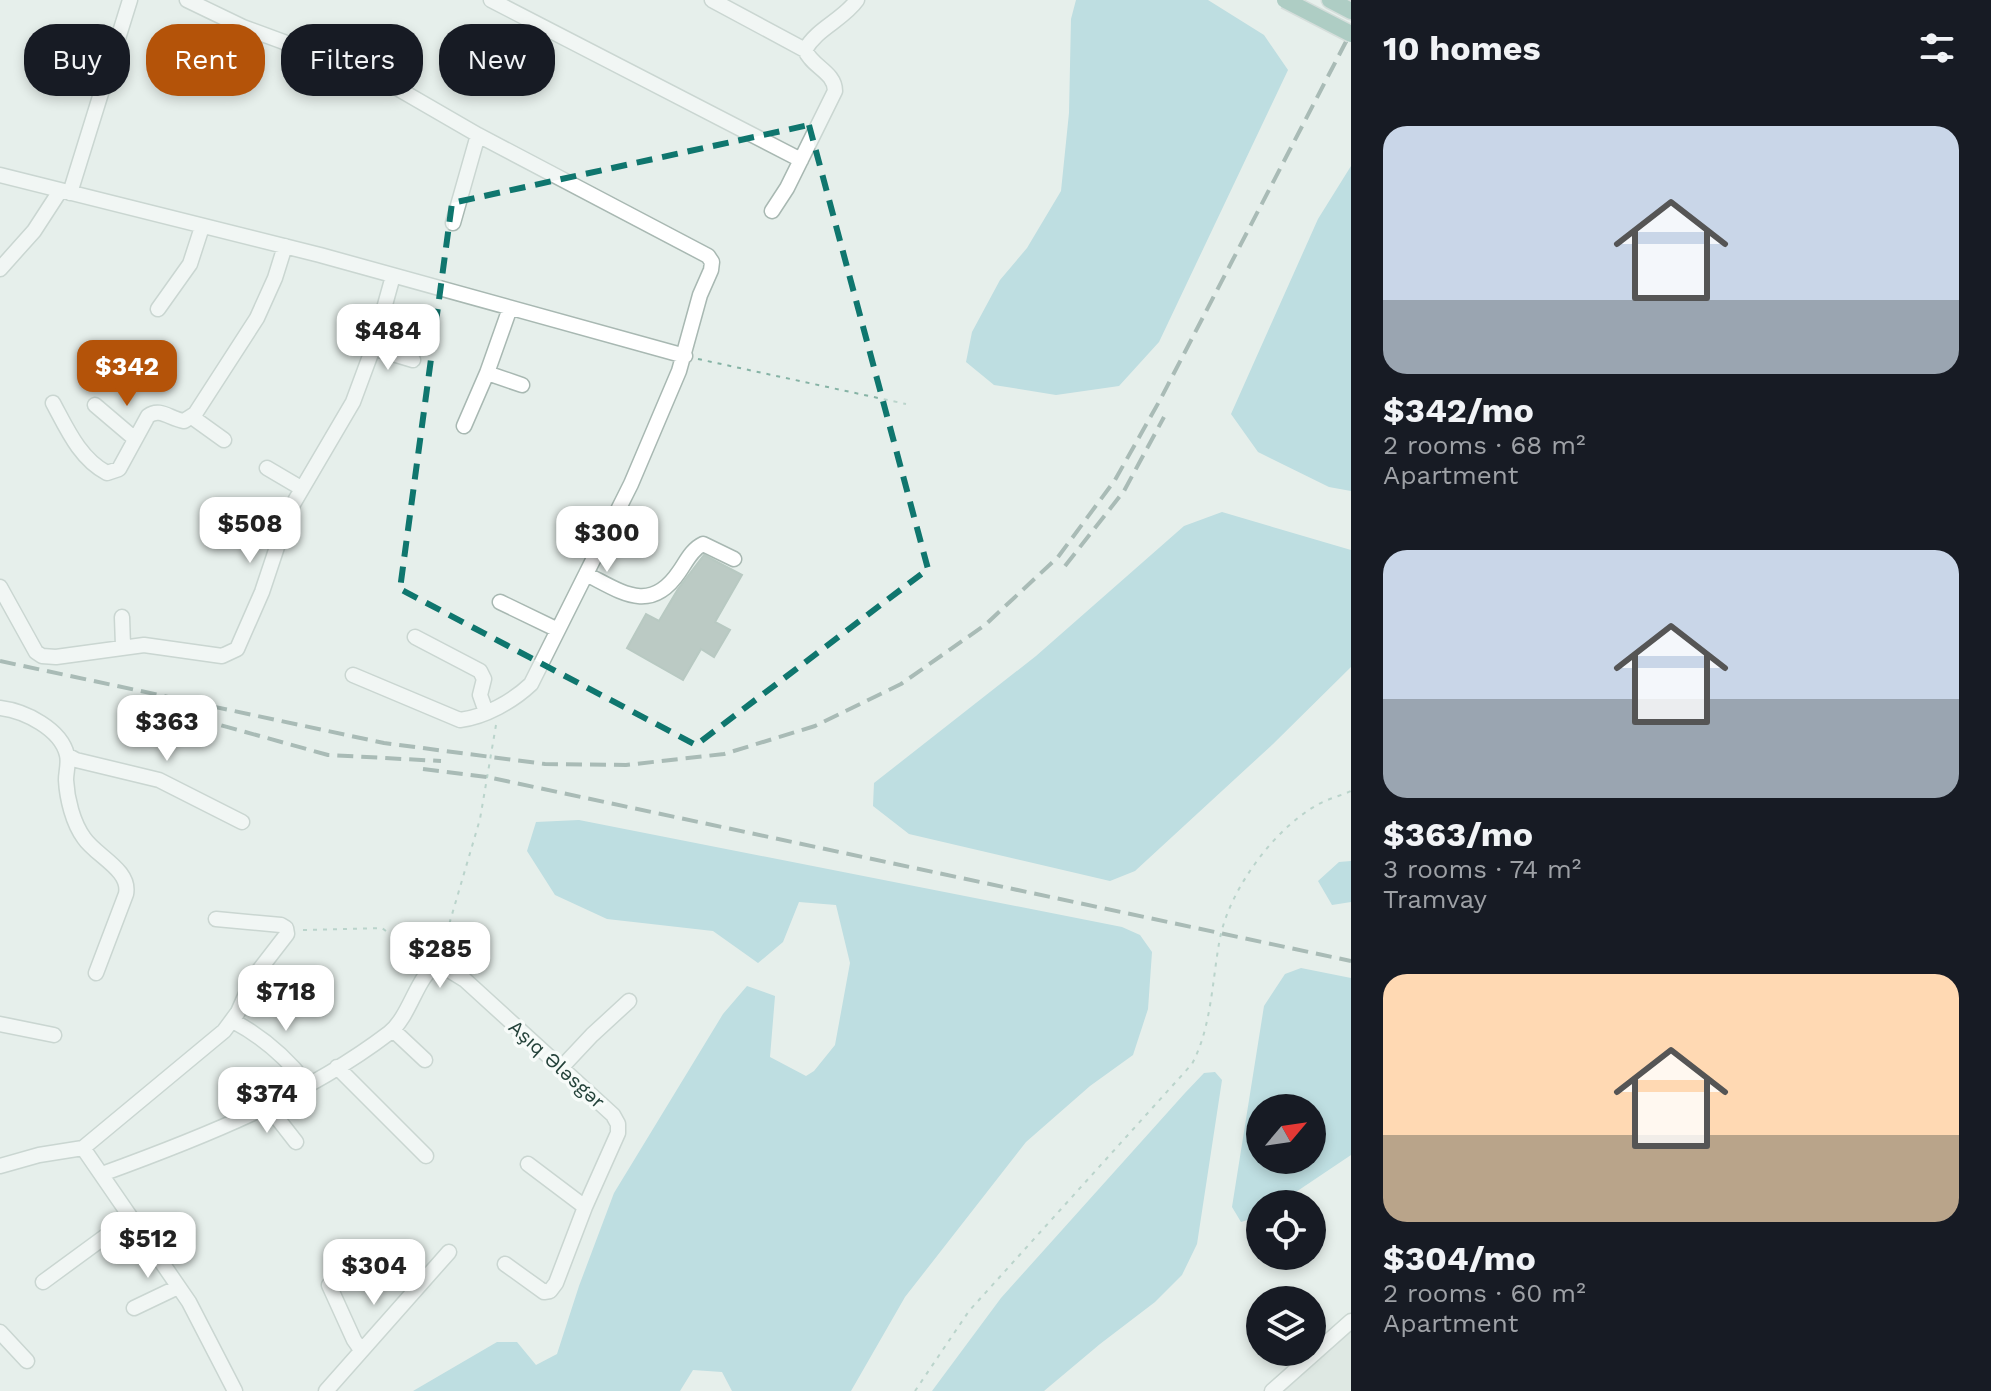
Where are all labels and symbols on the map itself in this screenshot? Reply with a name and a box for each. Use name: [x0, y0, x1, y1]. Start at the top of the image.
pin: $484: [341, 304, 435, 372]
pin: $342: [80, 340, 174, 408]
pin: $508: [203, 497, 297, 565]
pin: $300: [560, 506, 654, 574]
pin: $363: [120, 695, 214, 763]
pin: $285: [393, 922, 487, 990]
pin: $718: [239, 965, 333, 1033]
street label: Aşıq Ələsgər: [504, 1015, 610, 1113]
pin: $374: [220, 1067, 314, 1135]
north arrow: [1246, 1094, 1326, 1174]
pin: $512: [101, 1212, 195, 1280]
pin: $304: [327, 1239, 421, 1307]

